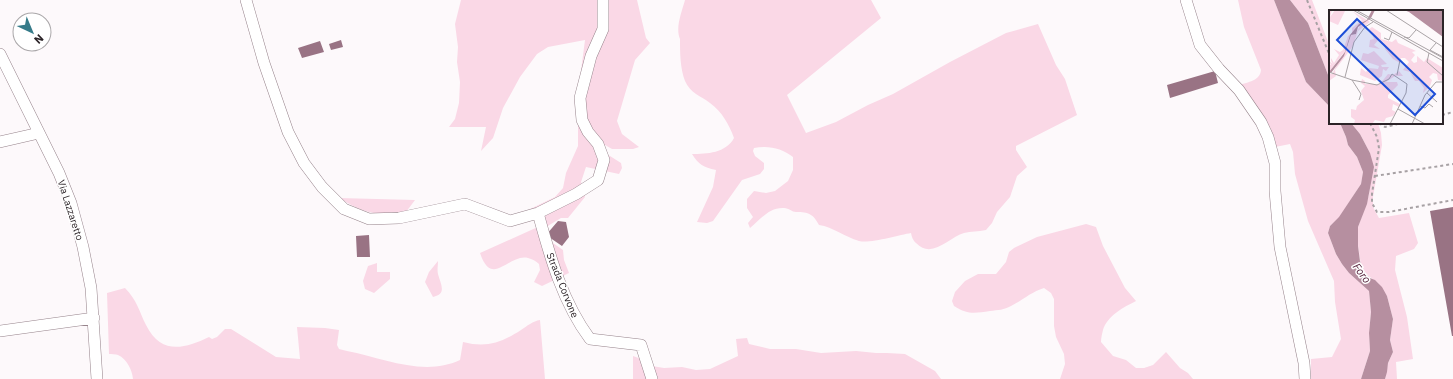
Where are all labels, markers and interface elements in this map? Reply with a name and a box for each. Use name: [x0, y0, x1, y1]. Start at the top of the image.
inset map: [1329, 10, 1443, 124]
north arrow: [12, 12, 52, 52]
text: N: [31, 31, 47, 47]
street label: Via Lazzaretto: [55, 178, 87, 242]
street label: Strada Corvone: [544, 251, 582, 320]
water label: Foro: [1350, 260, 1374, 286]

